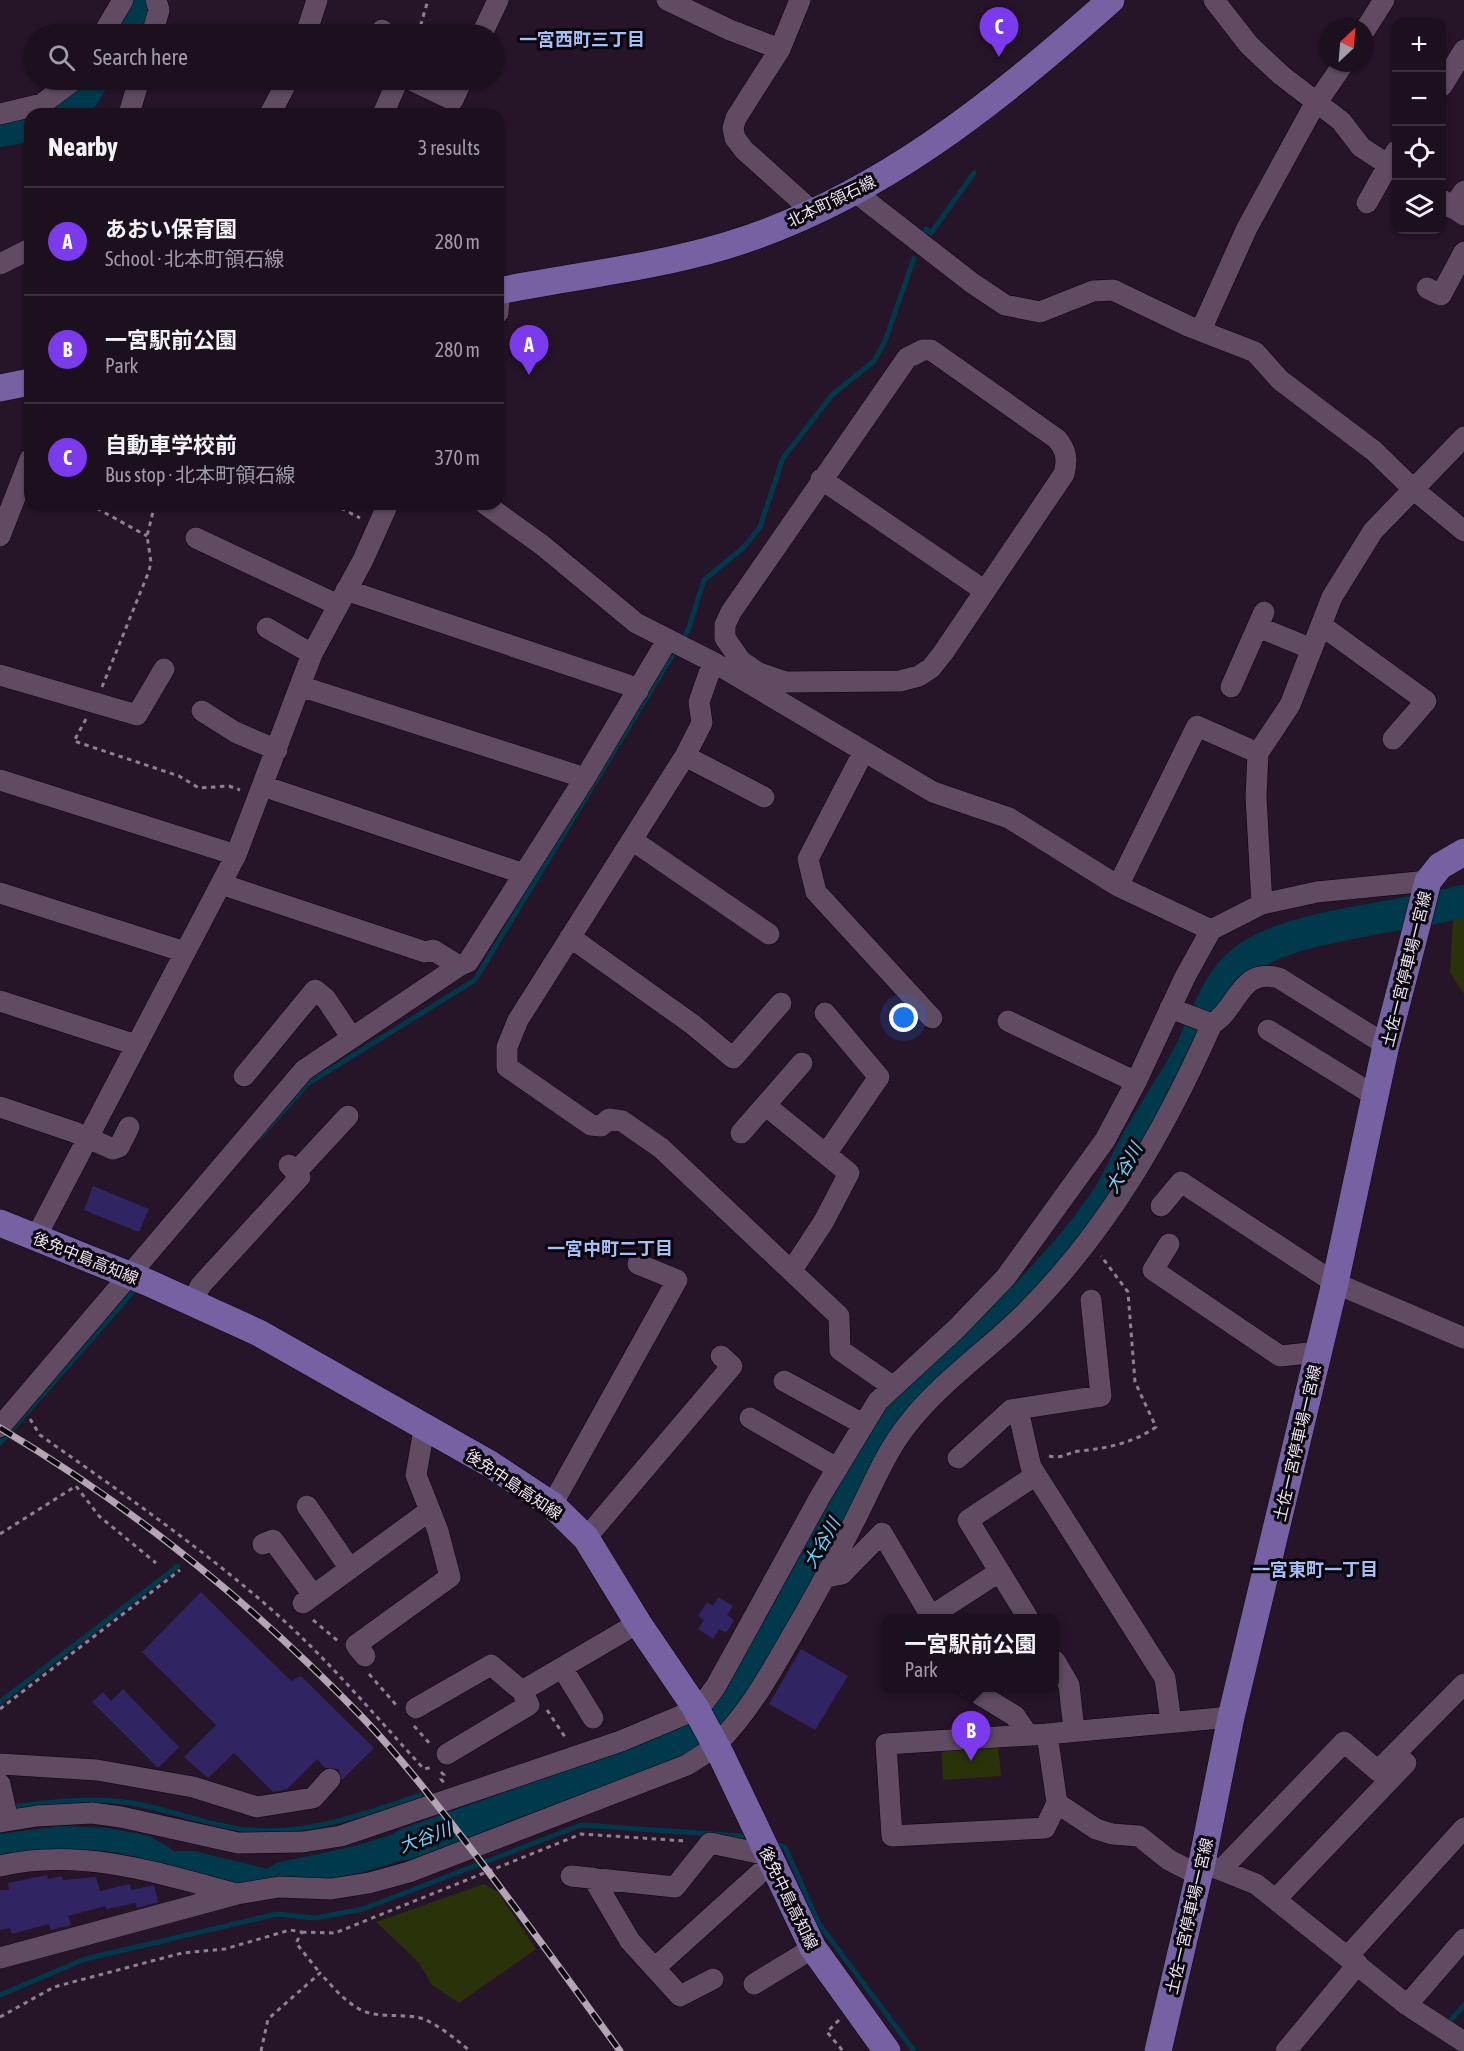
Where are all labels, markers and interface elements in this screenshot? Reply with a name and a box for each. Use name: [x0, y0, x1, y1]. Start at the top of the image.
pin: C: [980, 8, 1018, 57]
north arrow: [1320, 18, 1374, 72]
map controls: [1392, 18, 1446, 234]
button: +: [1392, 18, 1446, 72]
search box: [24, 24, 504, 90]
district label: 一宮西町三丁目: [519, 29, 645, 50]
icon: search: [45, 41, 78, 74]
text: Search here: [93, 44, 188, 70]
button: −: [1392, 72, 1446, 126]
button: locate: [1392, 126, 1446, 180]
text: Nearby: [48, 132, 118, 162]
text: 3 results: [418, 136, 480, 159]
street label: 北本町領石線: [784, 172, 878, 230]
button: layers: [1392, 180, 1446, 234]
text: あおい保育園: [105, 216, 237, 242]
text: A: [63, 230, 72, 253]
text: 280 m: [435, 230, 480, 253]
text: School · 北本町領石線: [105, 247, 284, 270]
pin: A: [510, 326, 548, 375]
text: 一宮駅前公園: [105, 327, 237, 353]
text: B: [63, 338, 72, 361]
text: 280 m: [435, 338, 480, 361]
text: Park: [105, 354, 138, 377]
text: 自動車学校前: [105, 432, 237, 458]
text: C: [63, 446, 72, 469]
text: 370 m: [435, 446, 480, 469]
text: Bus stop · 北本町領石線: [105, 463, 295, 486]
street label: 土佐一宮停車場一宮線: [1378, 889, 1434, 1049]
your location: [889, 1003, 918, 1032]
water label: 大谷川: [1101, 1137, 1147, 1196]
street label: 後免中島高知線: [31, 1229, 141, 1287]
district label: 一宮中町二丁目: [547, 1238, 673, 1259]
street label: 土佐一宮停車場一宮線: [1270, 1363, 1324, 1523]
street label: 後免中島高知線: [463, 1445, 565, 1523]
water label: 大谷川: [799, 1512, 845, 1571]
district label: 一宮東町一丁目: [1252, 1559, 1378, 1580]
popup: [882, 1614, 1059, 1692]
text: 一宮駅前公園: [904, 1631, 1037, 1657]
text: Park: [904, 1658, 938, 1681]
pin: B: [952, 1712, 990, 1761]
water label: 大谷川: [396, 1818, 456, 1857]
street label: 土佐一宮停車場一宮線: [1162, 1836, 1216, 1996]
street label: 後免中島高知線: [756, 1844, 822, 1952]

